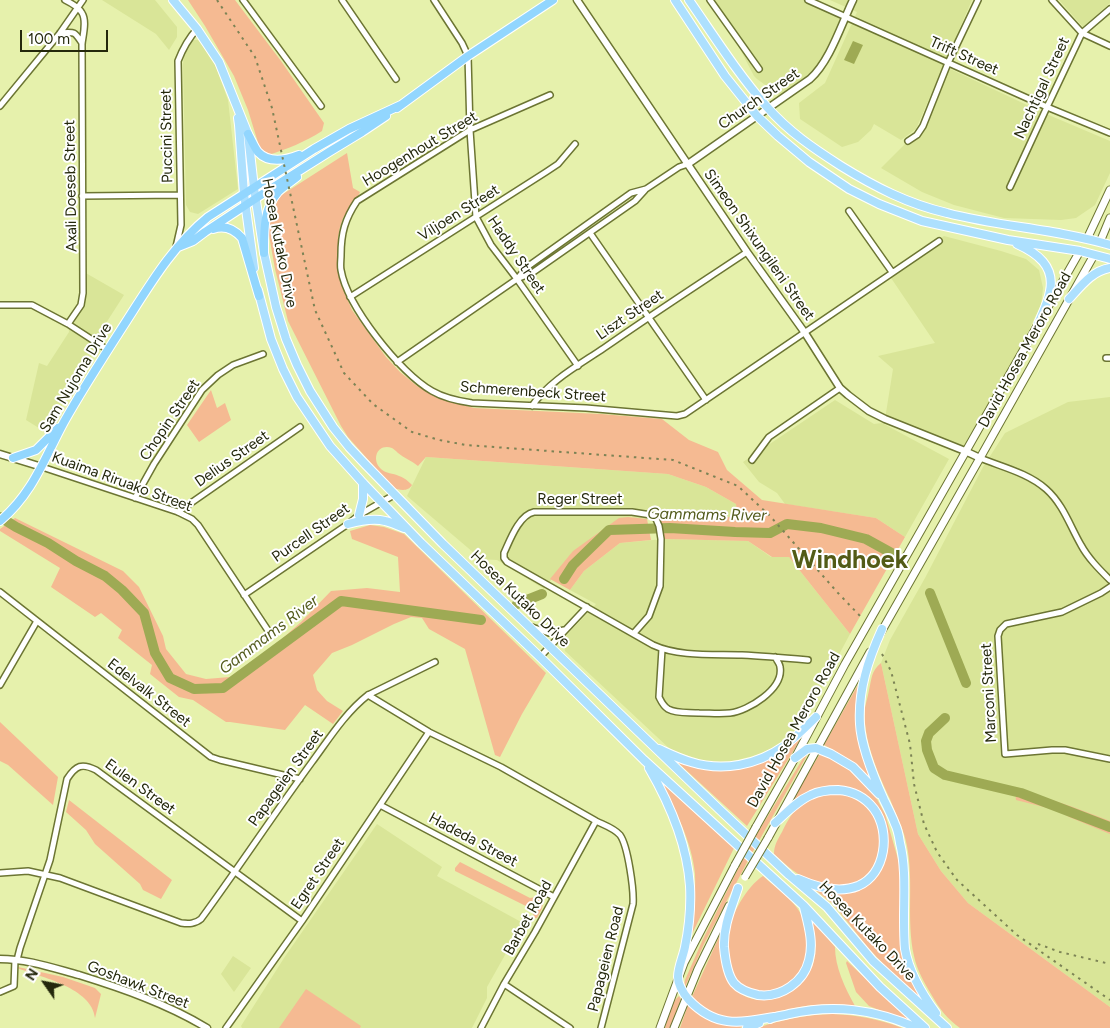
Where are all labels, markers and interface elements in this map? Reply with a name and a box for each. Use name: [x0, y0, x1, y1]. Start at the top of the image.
scale bar: [22, 20, 110, 52]
text: 100 m: [28, 30, 70, 48]
street label: Trift Street: [927, 33, 1001, 79]
street label: Nachtigal Street: [1011, 34, 1073, 142]
street label: Church Street: [715, 64, 803, 134]
street label: Puccini Street: [157, 89, 177, 183]
street label: Hoogenhout Street: [359, 108, 481, 190]
street label: Axali Doeseb Street: [61, 120, 81, 252]
street label: Simeon Shixungileni Street: [700, 166, 818, 324]
street label: Hosea Kutako Drive: [258, 177, 300, 309]
street label: Viljoen Street: [415, 181, 503, 245]
street label: Haddy Street: [483, 213, 549, 297]
street label: David Hosea Meroro Road: [975, 269, 1075, 431]
street label: Liszt Street: [593, 286, 667, 344]
street label: Sam Nujoma Drive: [36, 320, 116, 436]
street label: Chopin Street: [136, 376, 204, 464]
street label: Schmerenbeck Street: [459, 378, 607, 406]
street label: Delius Street: [191, 427, 273, 491]
street label: Kuaima Riruako Street: [49, 448, 195, 516]
street label: Reger Street: [537, 491, 623, 509]
street label: Purcell Street: [269, 500, 353, 566]
water label: Gammams River: [647, 504, 767, 526]
district label: Windhoek: [792, 546, 908, 576]
street label: Hosea Kutako Drive: [466, 547, 574, 651]
water label: Gammams River: [216, 591, 322, 679]
street label: Marconi Street: [977, 643, 1001, 743]
street label: David Hosea Meroro Road: [744, 649, 844, 811]
street label: Edelvalk Street: [104, 655, 194, 731]
street label: Papageien Street: [245, 726, 327, 830]
street label: Eulen Street: [101, 755, 179, 819]
street label: Hadeda Street: [425, 809, 521, 871]
street label: Egret Street: [288, 835, 348, 913]
street label: Barbet Road: [500, 877, 556, 959]
street label: Hosea Kutako Drive: [815, 877, 919, 985]
street label: Papageien Road: [584, 904, 628, 1014]
street label: Goshawk Street: [84, 957, 192, 1013]
north arrow: [20, 958, 70, 1008]
text: N: [22, 965, 42, 984]

